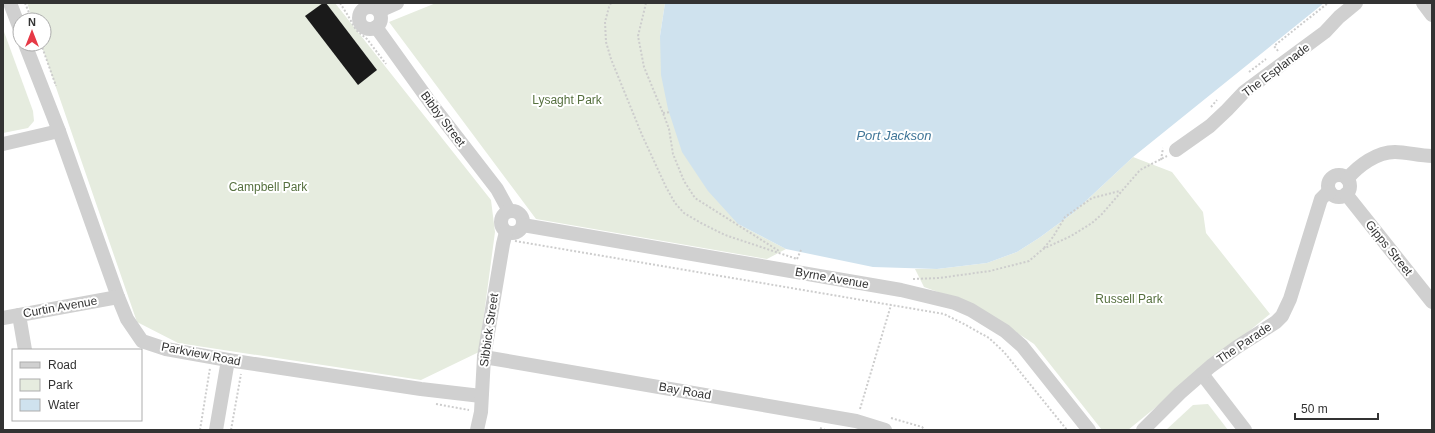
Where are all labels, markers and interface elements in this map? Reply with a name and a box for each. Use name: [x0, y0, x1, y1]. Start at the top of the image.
north arrow: [12, 12, 52, 52]
text: N: [28, 16, 36, 28]
street label: The Esplanade: [1240, 40, 1313, 100]
street label: Bibby Street: [418, 89, 469, 150]
park label: Lysaght Park: [532, 93, 603, 107]
water label: Port Jackson: [856, 128, 932, 143]
park label: Campbell Park: [229, 180, 308, 194]
street label: Gipps Street: [1363, 218, 1416, 279]
street label: Byrne Avenue: [794, 265, 870, 291]
street label: Sibbick Street: [477, 292, 501, 368]
park label: Russell Park: [1095, 292, 1164, 306]
street label: Curtin Avenue: [22, 294, 99, 320]
street label: The Parade: [1214, 319, 1274, 366]
street label: Parkview Road: [160, 339, 242, 369]
legend: [12, 349, 142, 421]
text: Road: [48, 358, 77, 372]
text: Park: [48, 378, 74, 392]
street label: Bay Road: [658, 380, 712, 402]
scale bar: [1295, 395, 1378, 421]
text: Water: [48, 398, 80, 412]
text: 50 m: [1301, 402, 1328, 416]

